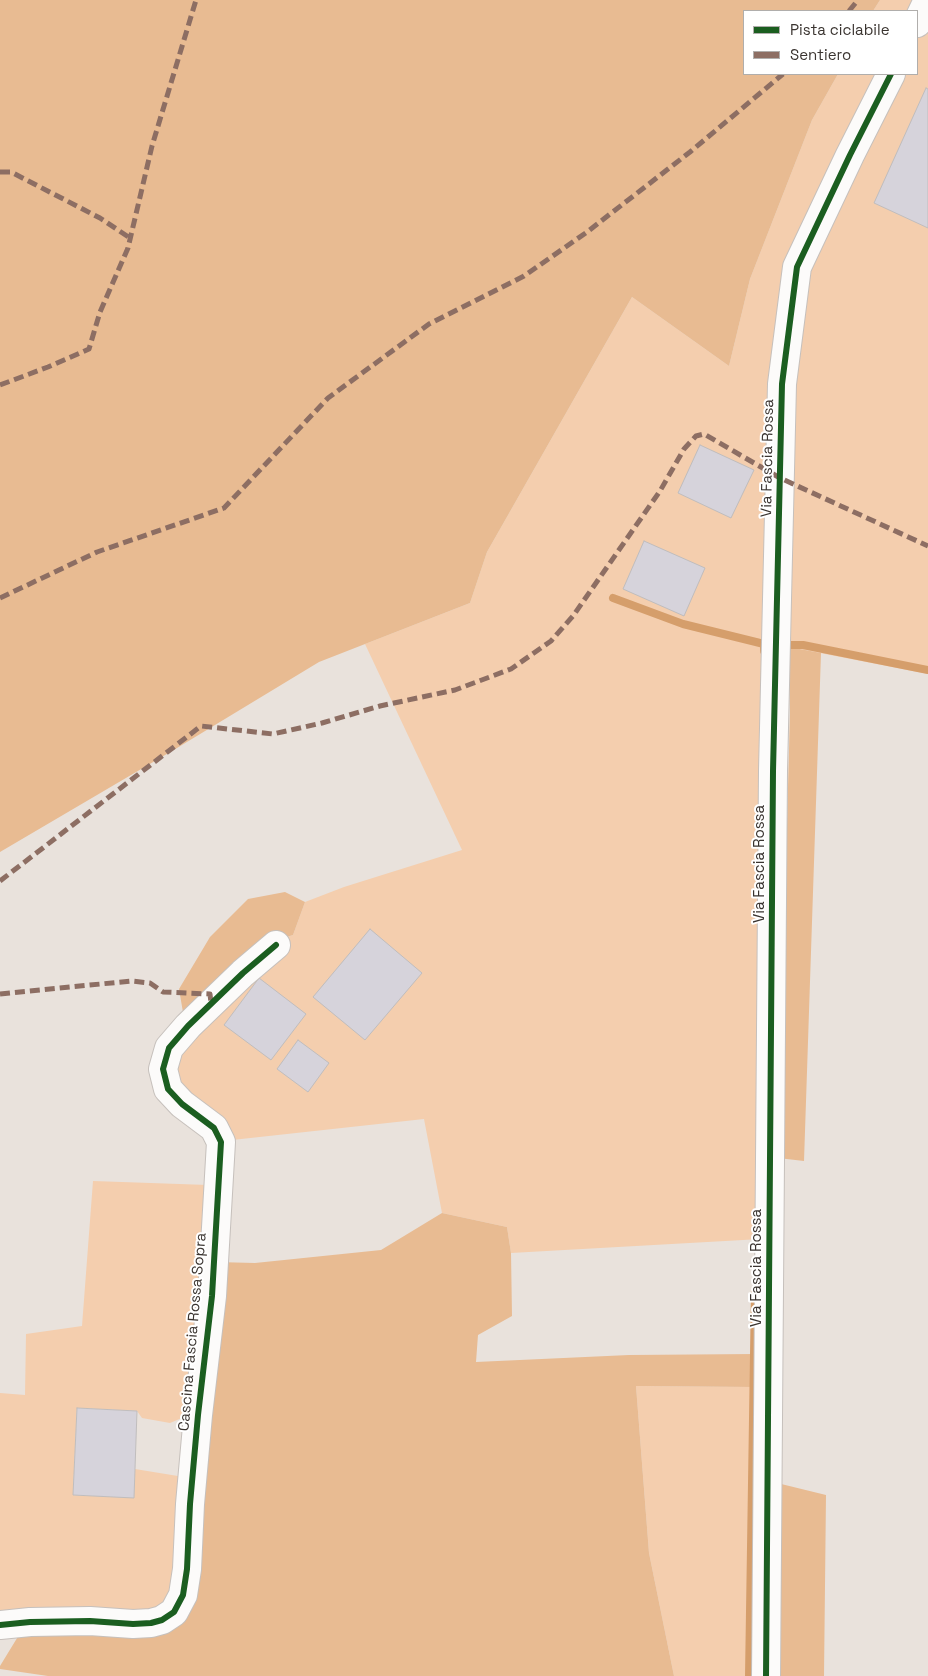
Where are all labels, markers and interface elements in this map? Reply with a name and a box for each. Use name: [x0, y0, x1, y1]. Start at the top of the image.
legend: [743, 10, 918, 75]
text: Pista ciclabile: [790, 20, 890, 39]
text: Sentiero: [790, 45, 851, 64]
street label: Via Fascia Rossa: [758, 399, 778, 517]
street label: Via Fascia Rossa: [751, 805, 769, 923]
street label: Via Fascia Rossa: [748, 1209, 766, 1327]
street label: Cascina Fascia Rossa Sopra: [175, 1232, 211, 1432]

